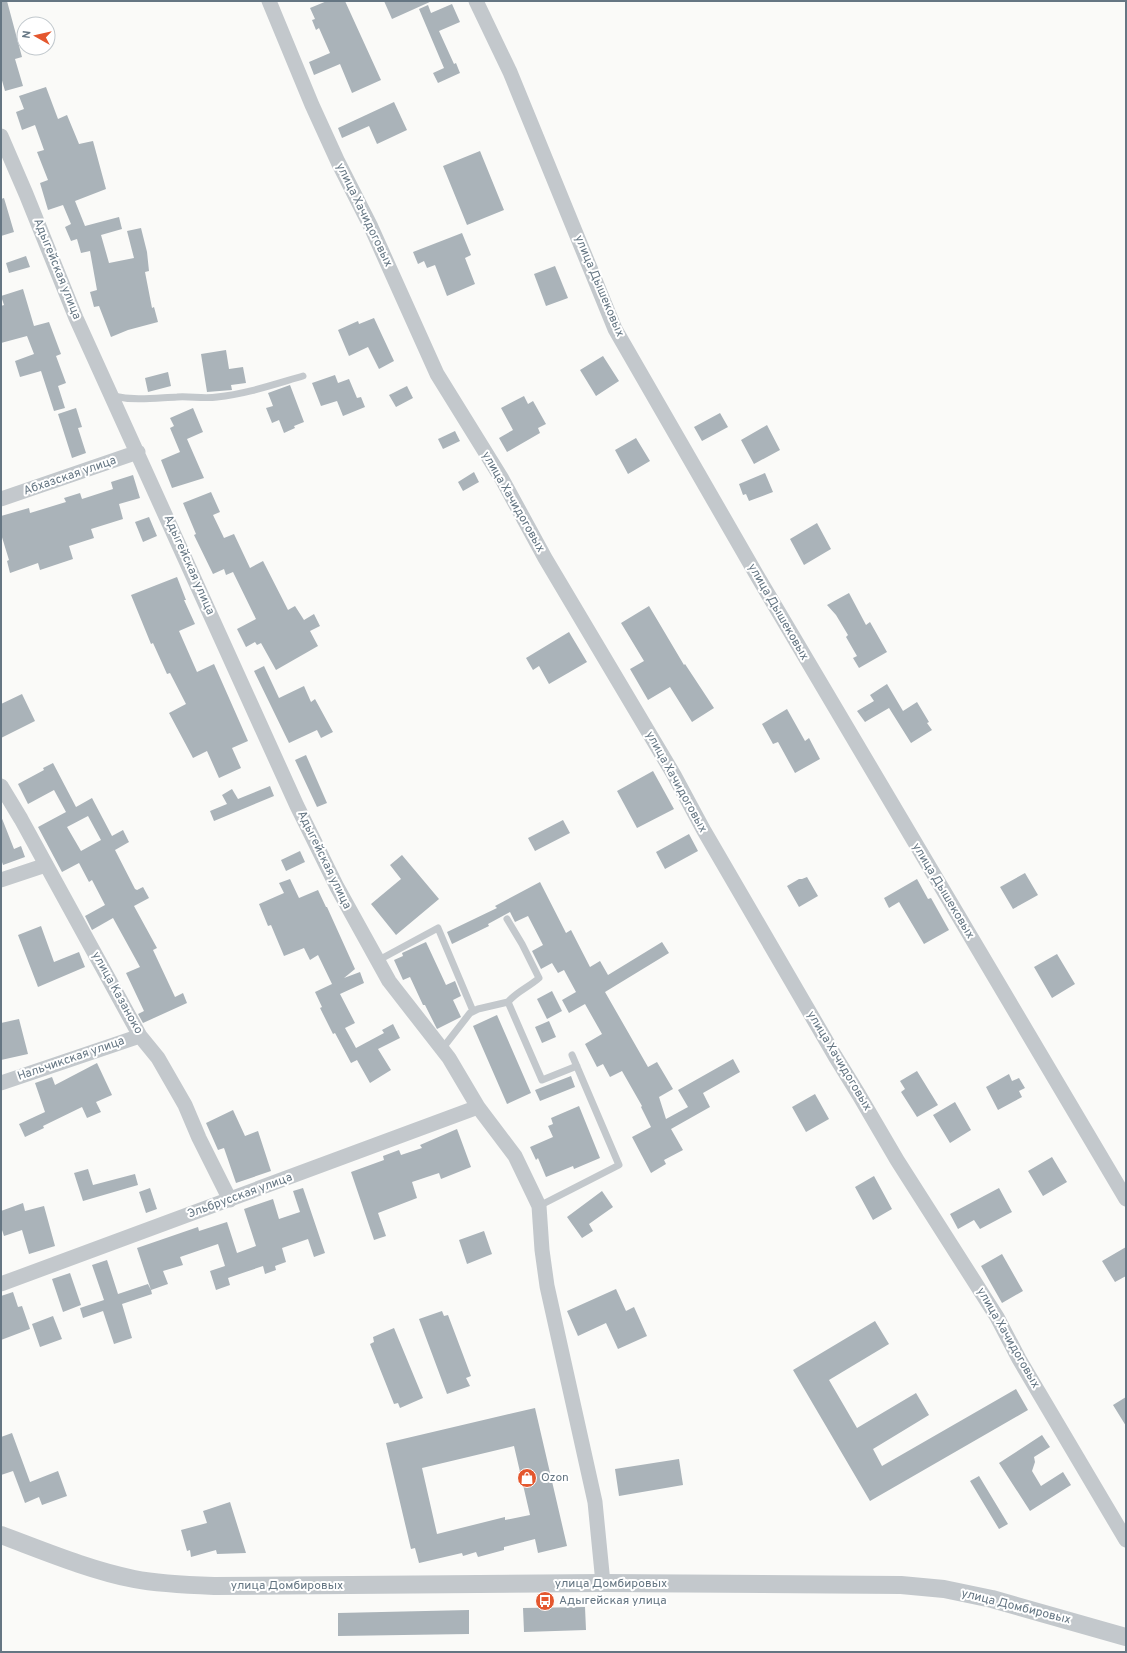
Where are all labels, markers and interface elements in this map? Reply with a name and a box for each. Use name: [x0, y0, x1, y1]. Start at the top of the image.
north arrow: [16, 16, 56, 56]
text: N: [20, 30, 35, 40]
street label: улица Хачидоговых: [332, 160, 396, 270]
street label: Адыгейская улица: [29, 216, 85, 322]
street label: улица Дышековых: [570, 233, 628, 339]
street label: улица Хачидоговых: [478, 449, 548, 555]
street label: Абхазская улица: [22, 453, 118, 499]
street label: Адыгейская улица: [160, 513, 218, 617]
street label: улица Дышековых: [744, 561, 812, 663]
street label: улица Хачидоговых: [641, 728, 711, 836]
street label: Адыгейская улица: [293, 808, 355, 912]
street label: улица Дышековых: [908, 840, 978, 942]
street label: улица Казаноко: [88, 949, 146, 1037]
street label: улица Хачидоговых: [803, 1008, 875, 1114]
street label: Нальчикская улица: [15, 1033, 127, 1085]
street label: Эльбрусская улица: [185, 1170, 295, 1222]
street label: улица Хачидоговых: [973, 1285, 1043, 1391]
shop icon: Ozon: [516, 1467, 538, 1489]
place label: Ozon: [541, 1470, 569, 1486]
street label: улица Домбировых: [555, 1576, 667, 1592]
street label: улица Домбировых: [231, 1578, 343, 1594]
street label: улица Домбировых: [959, 1586, 1073, 1628]
bus stop icon: Адыгейская улица: [534, 1590, 556, 1612]
place label: Адыгейская улица: [559, 1593, 667, 1609]

